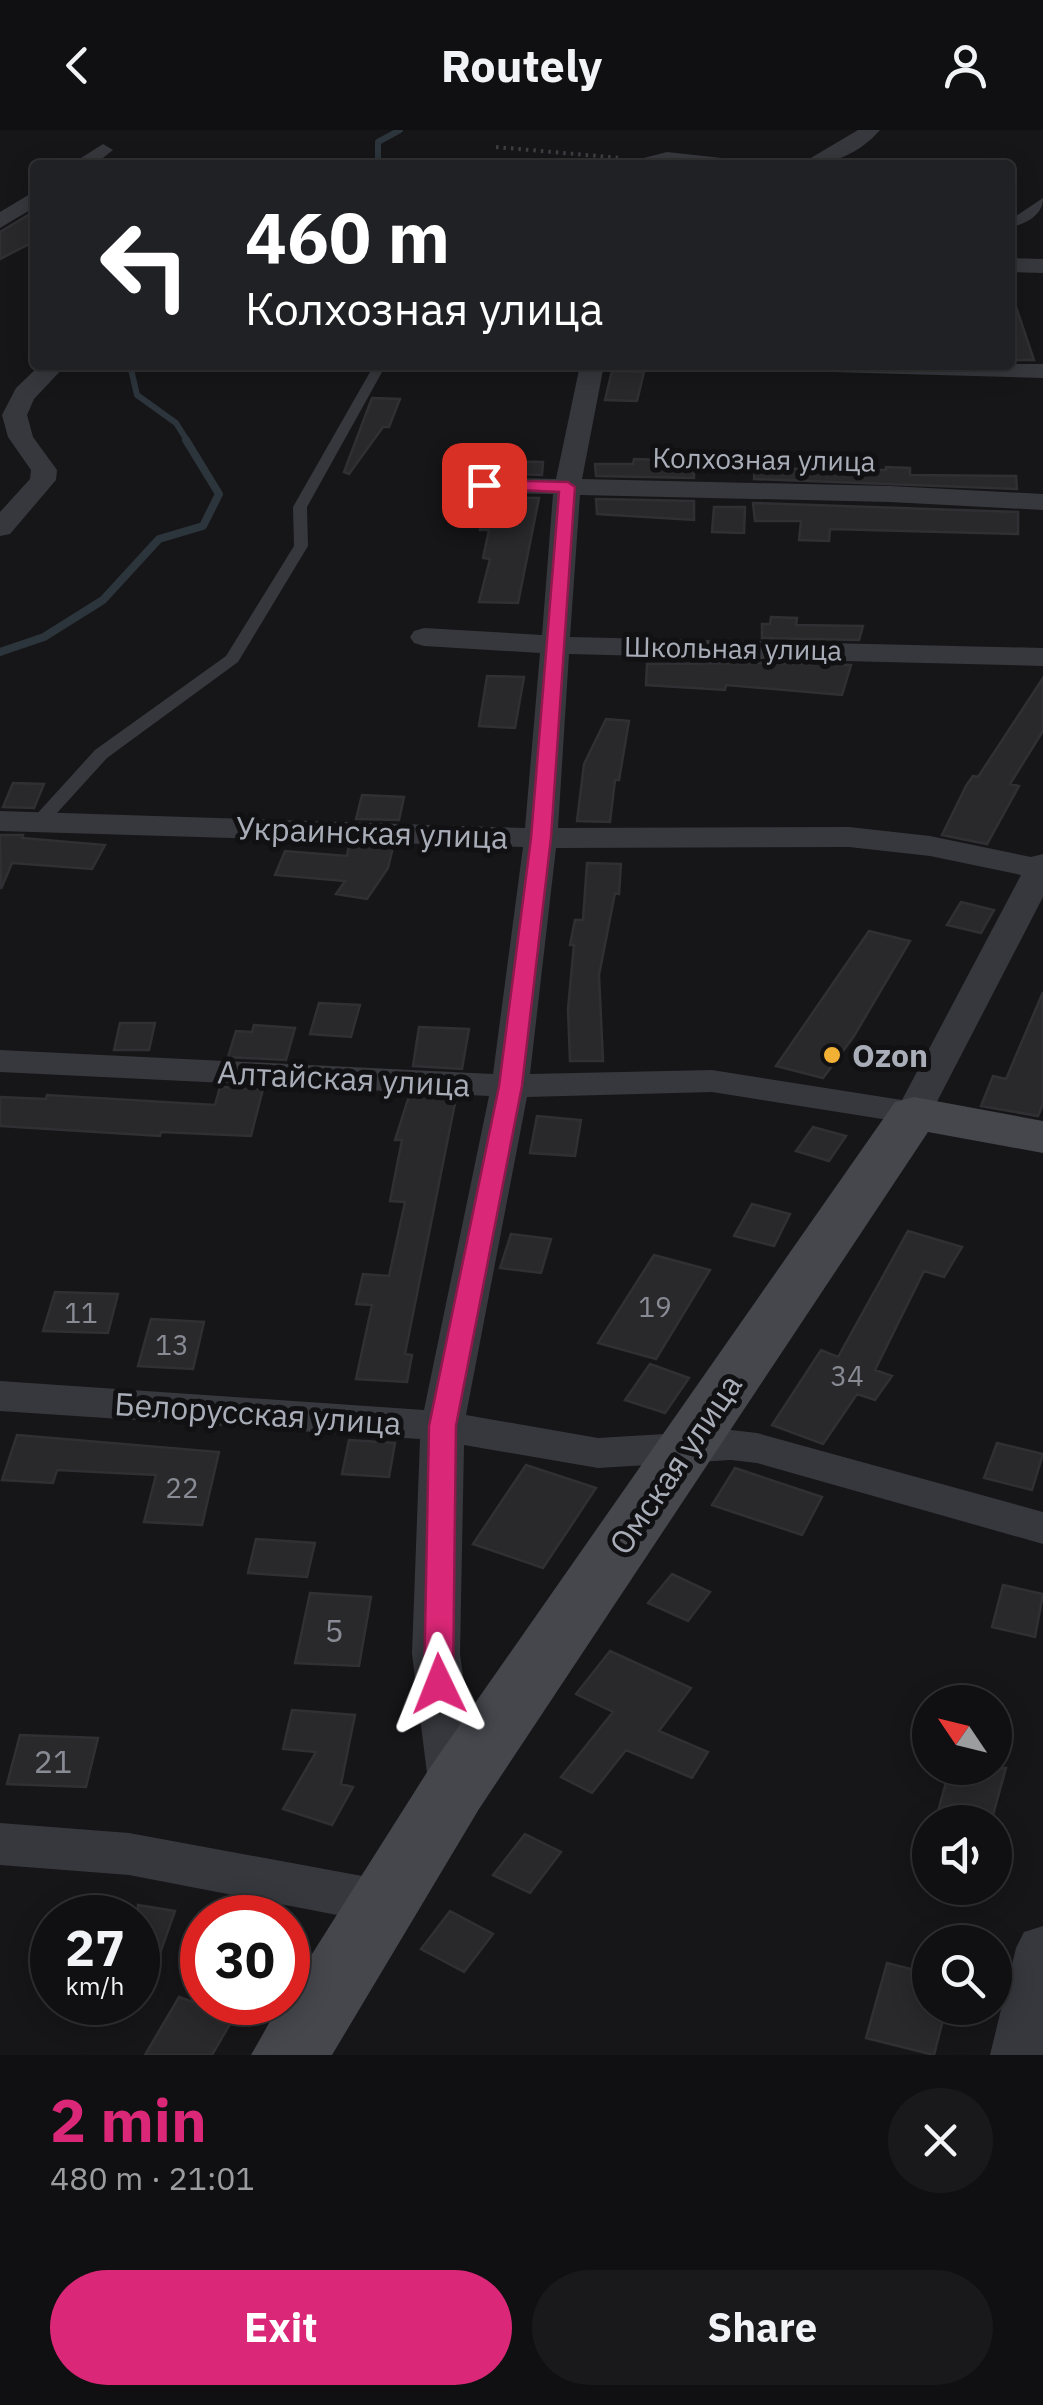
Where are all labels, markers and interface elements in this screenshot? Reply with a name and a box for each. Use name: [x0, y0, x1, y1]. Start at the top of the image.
text: Routely: [441, 36, 602, 94]
icon: back: [50, 38, 105, 93]
icon: person: [938, 38, 993, 93]
text: 460 m: [245, 191, 450, 282]
icon: left: [80, 200, 210, 330]
text: Колхозная улица: [245, 279, 604, 337]
street label: Колхозная улица: [652, 439, 876, 479]
pin: [442, 443, 527, 528]
icon: arrive: [457, 458, 512, 513]
street label: Школьная улица: [624, 628, 842, 668]
street label: Украинская улица: [235, 806, 509, 858]
place label: Ozon: [852, 1034, 928, 1076]
marker: Ozon: [821, 1044, 843, 1066]
street label: Алтайская улица: [216, 1050, 472, 1106]
house number: 19: [638, 1288, 672, 1325]
house number: 11: [64, 1294, 98, 1331]
house number: 13: [155, 1326, 189, 1363]
house number: 34: [830, 1357, 864, 1394]
street label: Омская улица: [599, 1366, 751, 1562]
street label: Белорусская улица: [113, 1382, 403, 1444]
house number: 22: [165, 1469, 199, 1506]
house number: 5: [324, 1609, 344, 1651]
position arrow: [387, 1632, 491, 1736]
north arrow: [912, 1685, 1012, 1785]
map controls: [912, 1685, 1012, 2025]
house number: 21: [34, 1740, 72, 1782]
button: sound: [912, 1805, 1012, 1905]
speed limit sign: 30: [180, 1895, 310, 2025]
text: 27: [65, 1915, 125, 1980]
button: search: [912, 1925, 1012, 2025]
text: km/h: [66, 1969, 124, 2002]
text: 2 min: [50, 2080, 207, 2159]
button: close: [888, 2088, 993, 2193]
text: 480 m · 21:01: [50, 2157, 255, 2199]
button: Exit: [50, 2270, 512, 2385]
button: Share: [532, 2270, 993, 2385]

